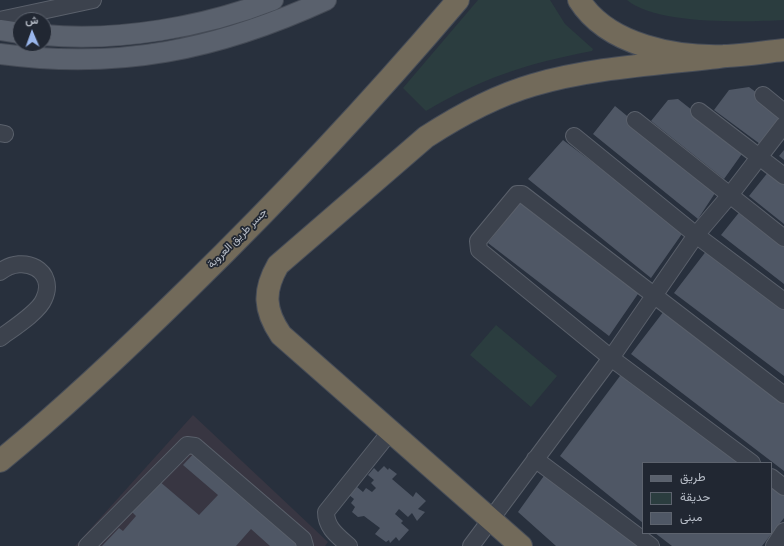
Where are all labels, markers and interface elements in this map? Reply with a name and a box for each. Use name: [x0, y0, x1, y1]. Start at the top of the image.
north arrow: [12, 12, 52, 52]
text: ش: [25, 14, 38, 28]
street label: جسر طريق العروبة: [205, 206, 271, 272]
legend: [642, 462, 772, 534]
text: طريق: [680, 470, 705, 486]
text: حديقة: [680, 490, 710, 506]
text: مبنى: [680, 510, 702, 526]

